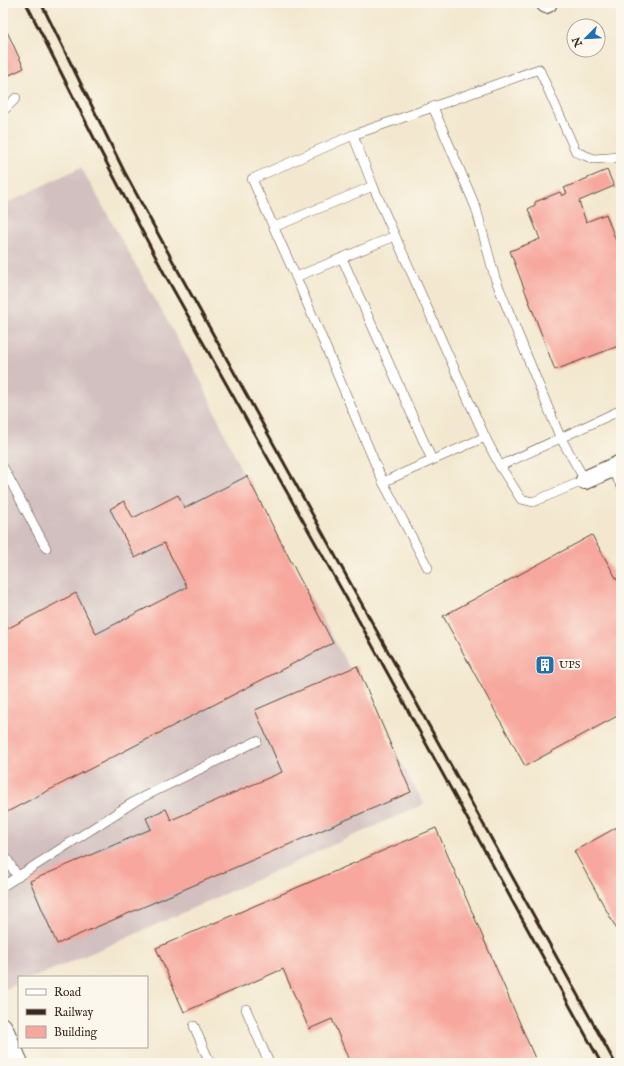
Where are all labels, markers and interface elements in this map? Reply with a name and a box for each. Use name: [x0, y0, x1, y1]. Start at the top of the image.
north arrow: [566, 18, 606, 58]
text: N: [569, 34, 587, 50]
building icon: UPS: [534, 654, 556, 676]
place label: UPS: [559, 658, 581, 672]
legend: [18, 976, 148, 1048]
text: Road: [54, 985, 82, 1000]
text: Railway: [54, 1005, 93, 1020]
text: Building: [54, 1025, 98, 1040]

